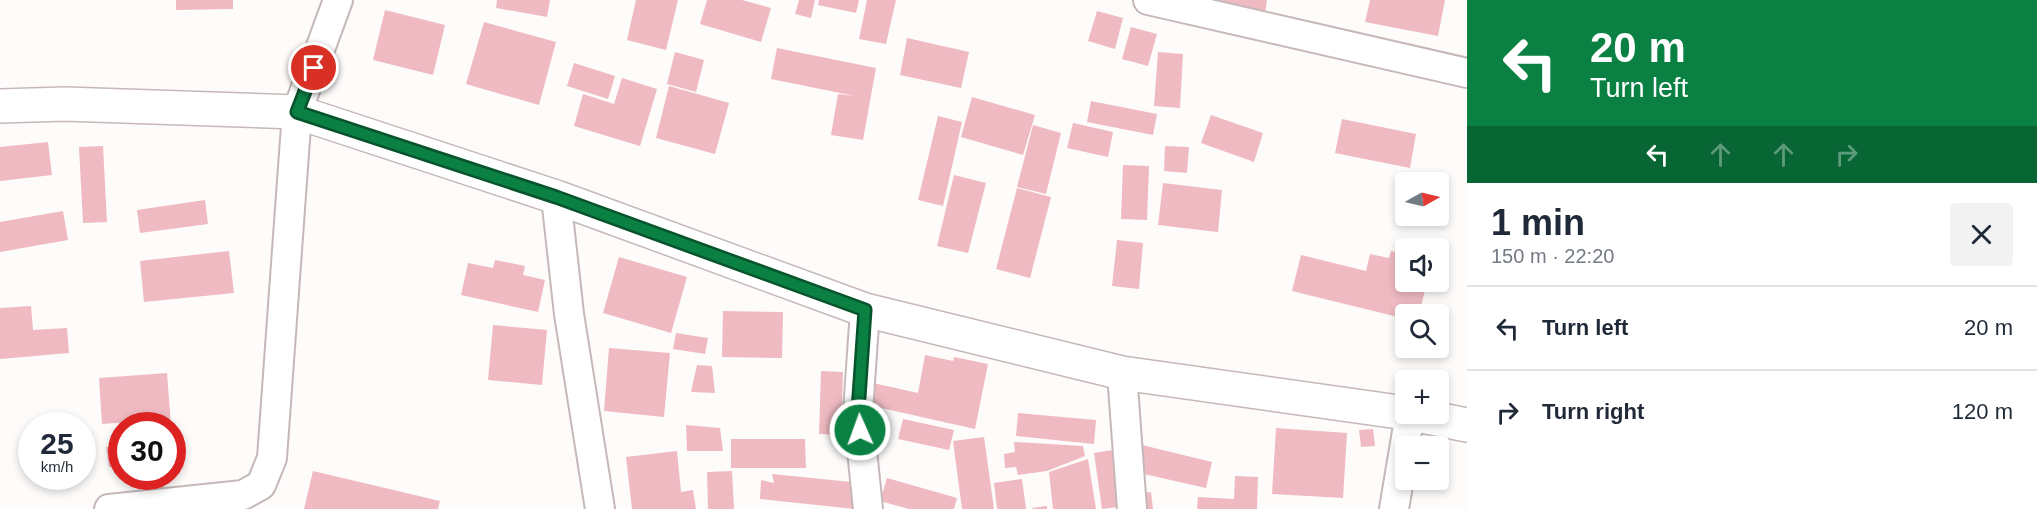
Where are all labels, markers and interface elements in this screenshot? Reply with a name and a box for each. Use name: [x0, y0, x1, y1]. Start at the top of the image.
icon: left: [1491, 24, 1569, 102]
text: 20 m: [1590, 24, 1686, 71]
pin: [288, 42, 339, 93]
icon: arrive: [297, 51, 330, 84]
text: Turn left: [1590, 73, 1688, 103]
icon: left: [1641, 138, 1674, 171]
icon: ahead: [1704, 138, 1737, 171]
icon: ahead: [1767, 138, 1800, 171]
icon: right: [1830, 138, 1863, 171]
north arrow: [1395, 172, 1449, 226]
map controls: [1395, 172, 1449, 490]
text: 1 min: [1491, 202, 1585, 243]
button: close: [1950, 203, 2013, 266]
button: sound: [1395, 238, 1449, 292]
text: 150 m · 22:20: [1491, 245, 1614, 267]
button: search: [1395, 304, 1449, 358]
icon: left: [1491, 312, 1524, 345]
text: Turn left: [1542, 315, 1628, 340]
text: 20 m: [1964, 315, 2013, 340]
button: +: [1395, 370, 1449, 424]
icon: right: [1491, 396, 1524, 429]
position arrow: [828, 398, 892, 462]
text: Turn right: [1542, 399, 1644, 424]
text: 120 m: [1952, 399, 2013, 424]
speed limit sign: 30: [108, 412, 186, 490]
text: 25: [40, 427, 74, 460]
button: −: [1395, 436, 1449, 490]
text: km/h: [41, 458, 73, 475]

